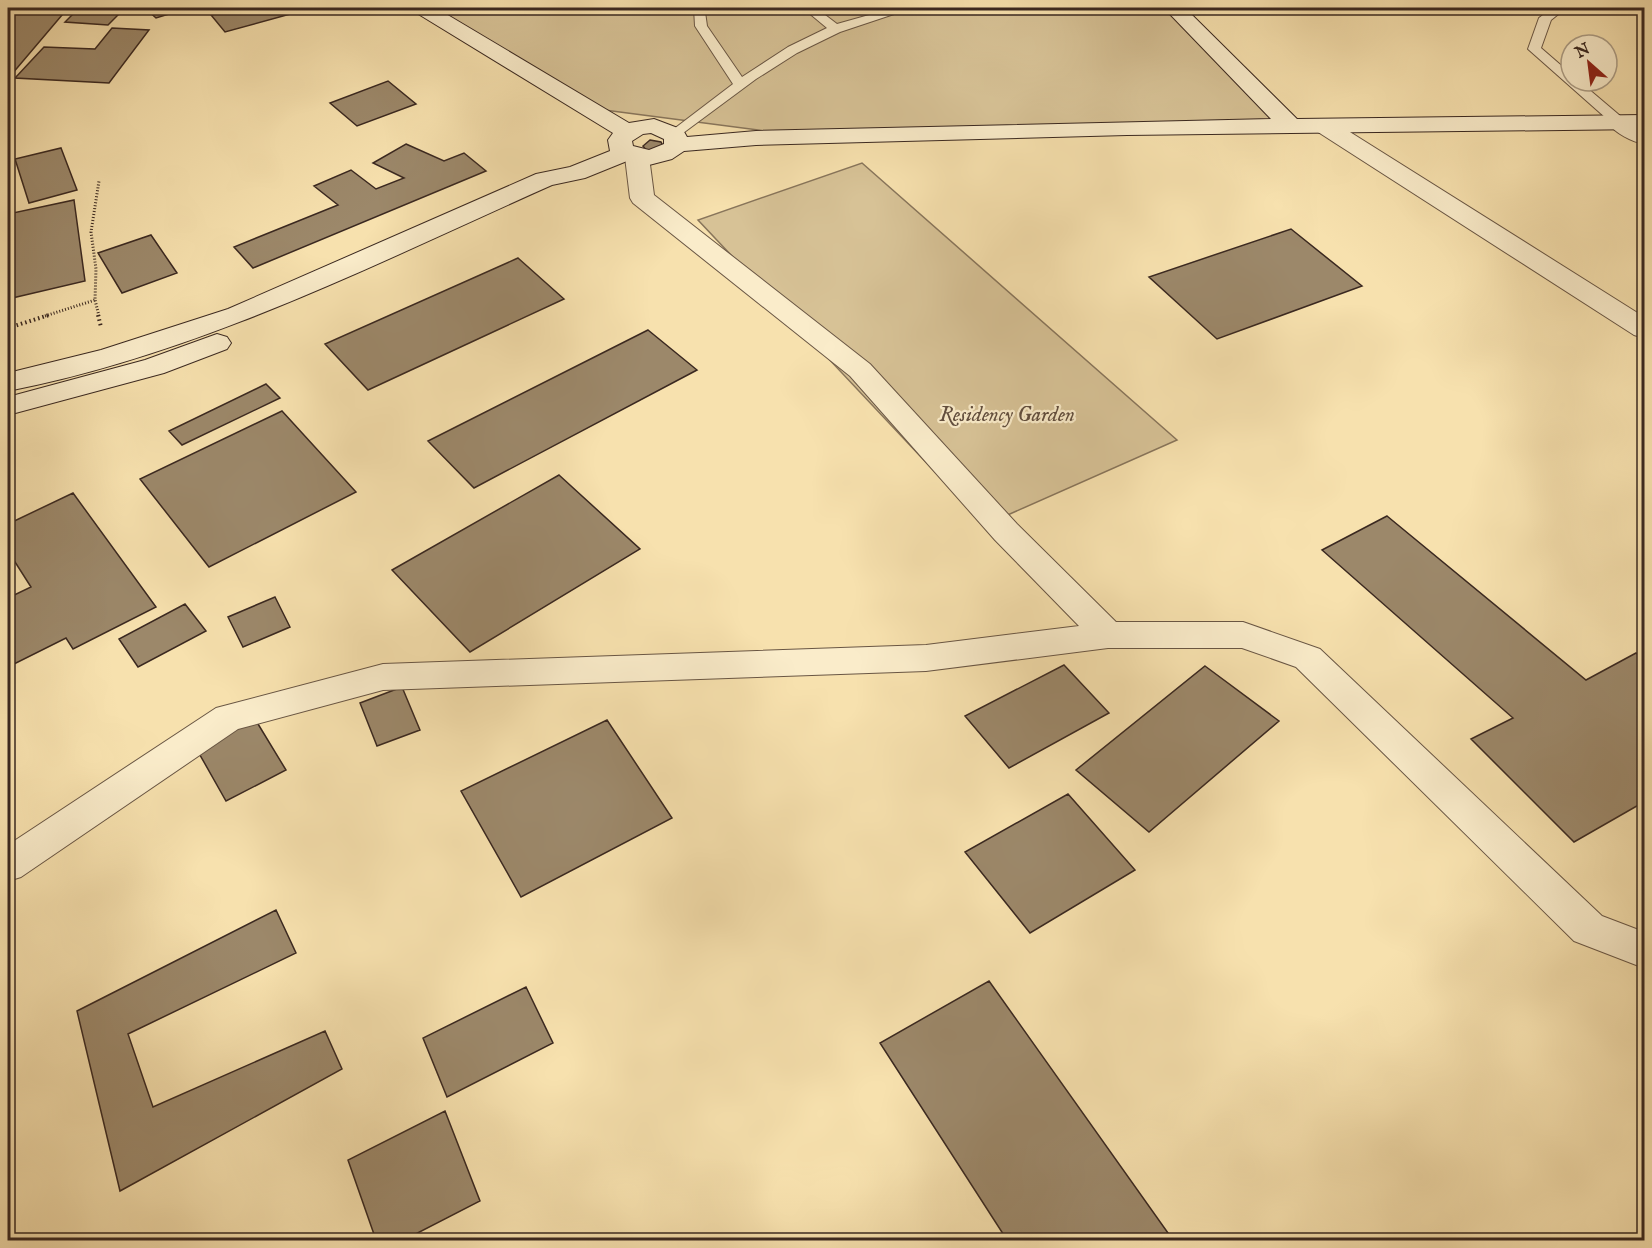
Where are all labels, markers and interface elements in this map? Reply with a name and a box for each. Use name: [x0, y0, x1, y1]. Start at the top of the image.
north arrow: [1559, 33, 1619, 93]
text: N: [1571, 39, 1594, 64]
park label: Residency Garden: [939, 402, 1075, 429]

